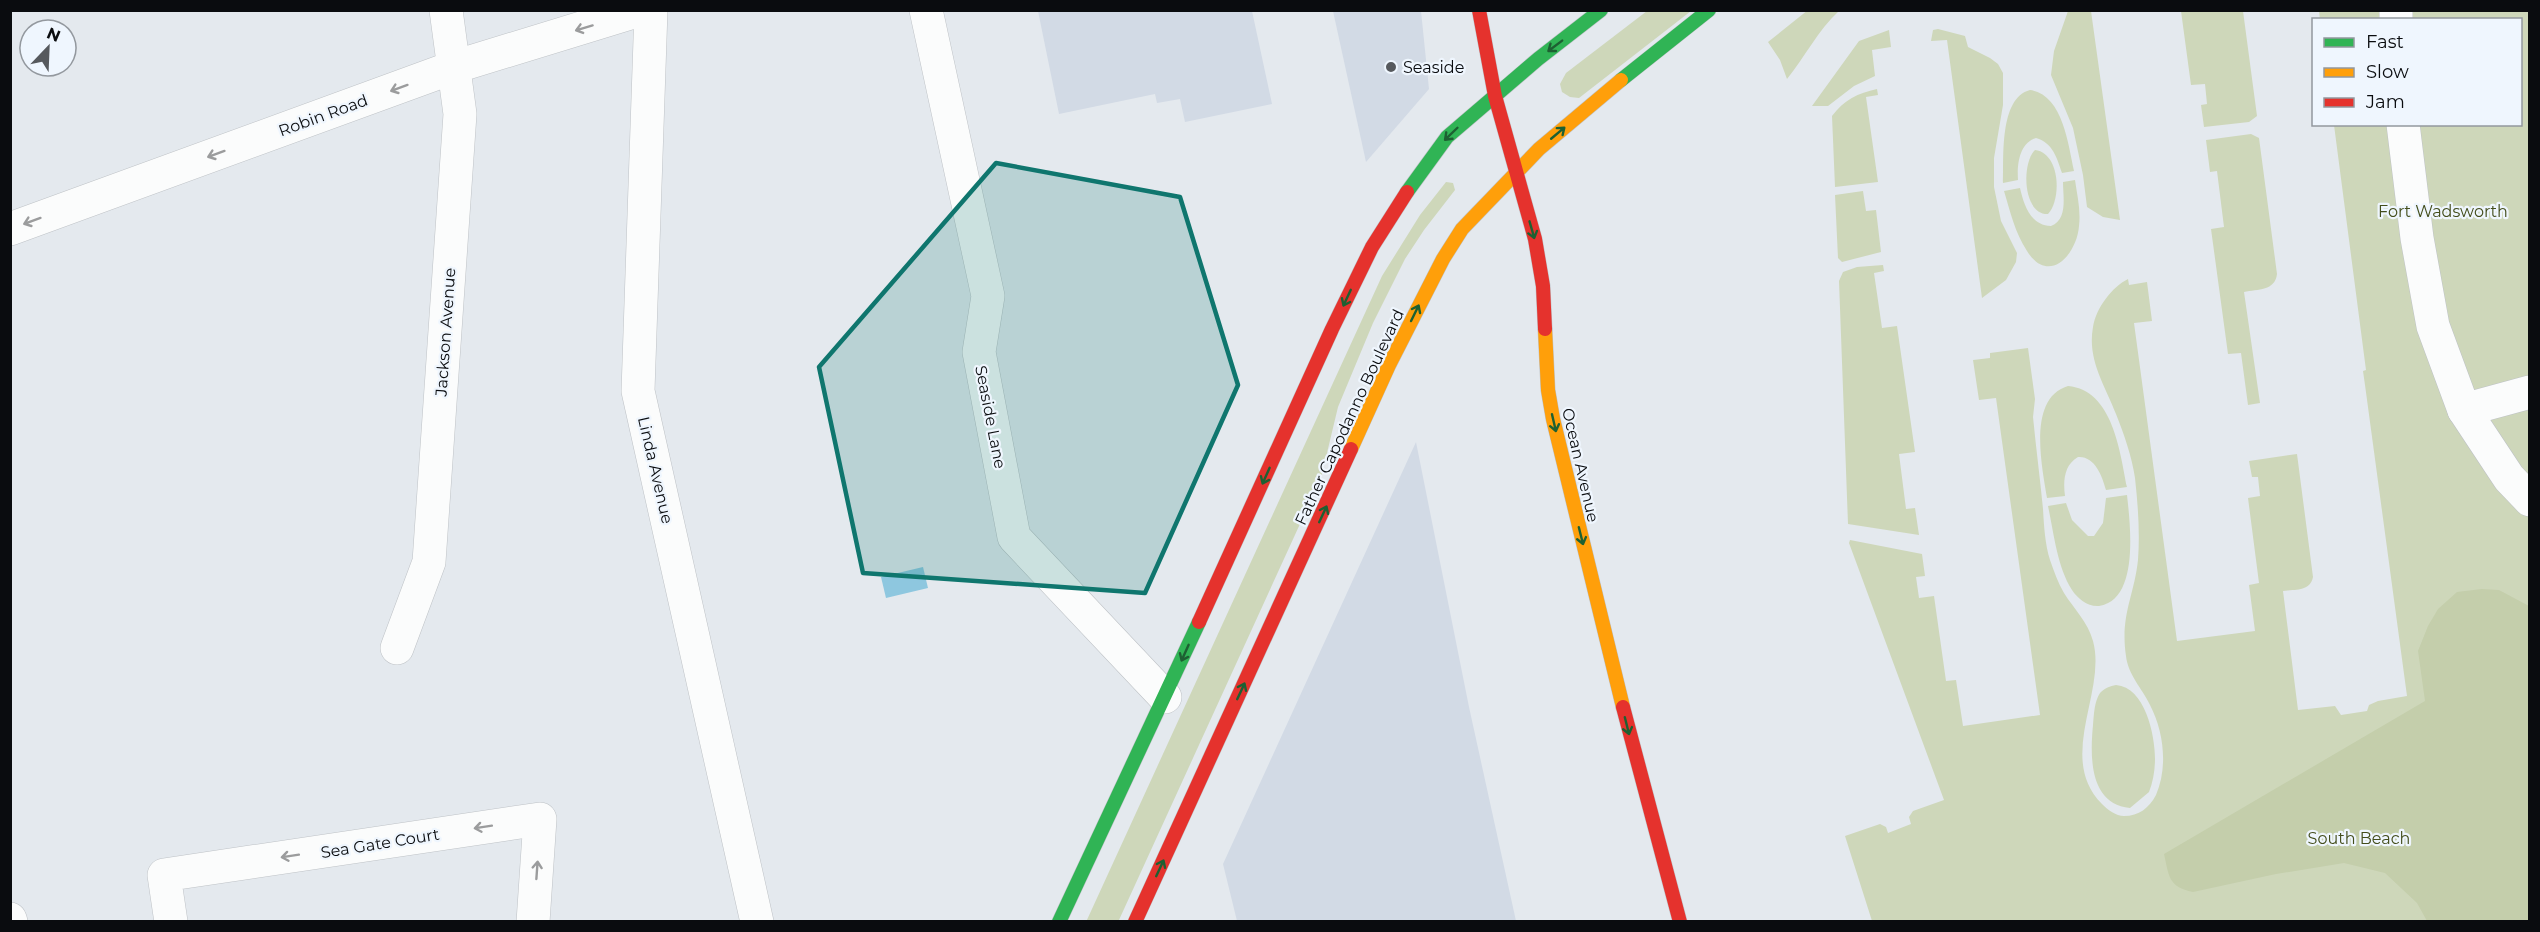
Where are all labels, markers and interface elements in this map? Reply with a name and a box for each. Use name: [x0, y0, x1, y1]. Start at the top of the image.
north arrow: [18, 18, 78, 78]
legend: [2312, 18, 2522, 126]
text: N: [44, 23, 63, 46]
one-way arrow: [575, 23, 594, 34]
text: Fast: [2366, 31, 2404, 53]
one-way arrow: [1547, 40, 1563, 52]
place label: Seaside: [1403, 58, 1464, 77]
marker: Seaside: [1384, 60, 1398, 74]
text: Slow: [2366, 61, 2409, 83]
one-way arrow: [390, 83, 409, 94]
street label: Robin Road: [276, 91, 370, 140]
text: Jam: [2365, 91, 2405, 113]
one-way arrow: [1443, 127, 1458, 142]
one-way arrow: [1550, 127, 1566, 140]
one-way arrow: [207, 150, 225, 161]
park label: Fort Wadsworth: [2378, 202, 2508, 221]
one-way arrow: [24, 217, 42, 228]
one-way arrow: [1527, 220, 1538, 239]
street label: Jackson Avenue: [431, 267, 459, 398]
one-way arrow: [1340, 289, 1352, 307]
one-way arrow: [1409, 304, 1421, 322]
street label: Father Capodanno Boulevard: [1291, 306, 1408, 528]
street label: Seaside Lane: [971, 364, 1010, 470]
street label: Ocean Avenue: [1558, 406, 1603, 524]
one-way arrow: [1549, 413, 1561, 432]
street label: Linda Avenue: [634, 415, 677, 526]
one-way arrow: [1259, 466, 1271, 484]
one-way arrow: [1318, 506, 1329, 524]
one-way arrow: [1575, 527, 1587, 546]
one-way arrow: [1179, 644, 1191, 662]
one-way arrow: [1236, 683, 1248, 701]
one-way arrow: [1621, 716, 1633, 735]
one-way arrow: [473, 822, 493, 833]
street label: Sea Gate Court: [319, 825, 441, 862]
park label: South Beach: [2308, 829, 2410, 848]
one-way arrow: [280, 851, 300, 862]
one-way arrow: [1154, 860, 1166, 878]
one-way arrow: [532, 861, 543, 881]

